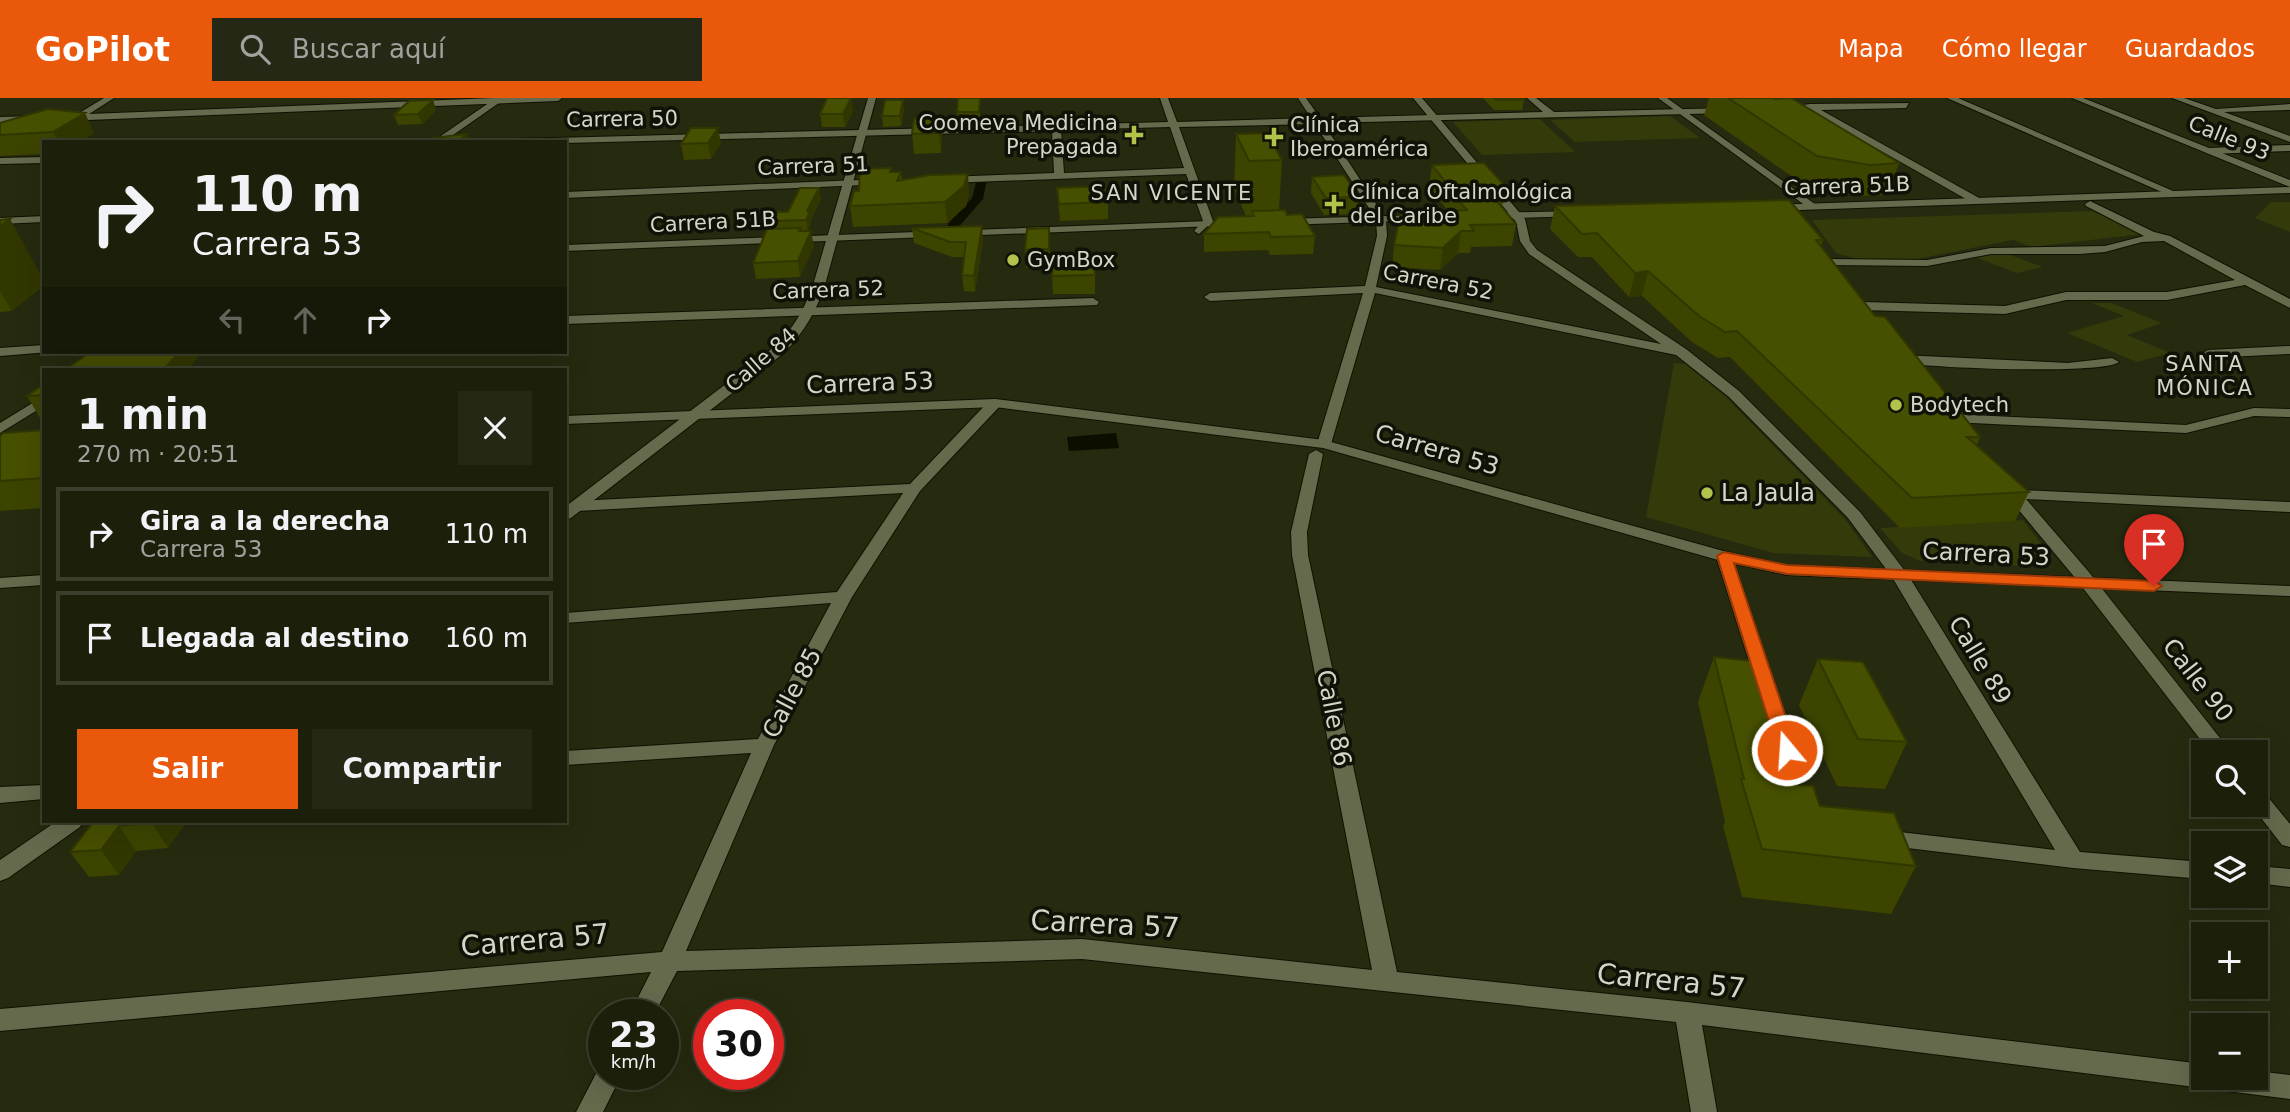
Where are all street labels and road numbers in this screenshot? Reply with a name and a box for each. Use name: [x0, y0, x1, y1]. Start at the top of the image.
street label: Carrera 50: [566, 106, 678, 132]
street label: Calle 93: [2185, 111, 2273, 165]
street label: Carrera 51: [757, 152, 869, 180]
street label: Carrera 51B: [1784, 172, 1910, 200]
street label: Carrera 51B: [649, 207, 777, 237]
street label: Carrera 52: [1381, 260, 1495, 304]
street label: Carrera 52: [772, 276, 884, 304]
street label: Calle 84: [721, 323, 801, 397]
street label: Carrera 53: [806, 367, 934, 399]
street label: Carrera 53: [1372, 419, 1502, 481]
street label: Carrera 53: [1921, 537, 2051, 571]
street label: Calle 89: [1943, 611, 2017, 709]
street label: Calle 90: [2157, 633, 2239, 727]
street label: Calle 85: [757, 643, 827, 743]
street label: Calle 86: [1311, 667, 1357, 769]
street label: Carrera 57: [1030, 904, 1180, 944]
street label: Carrera 57: [459, 917, 611, 963]
street label: Carrera 57: [1595, 957, 1747, 1005]

